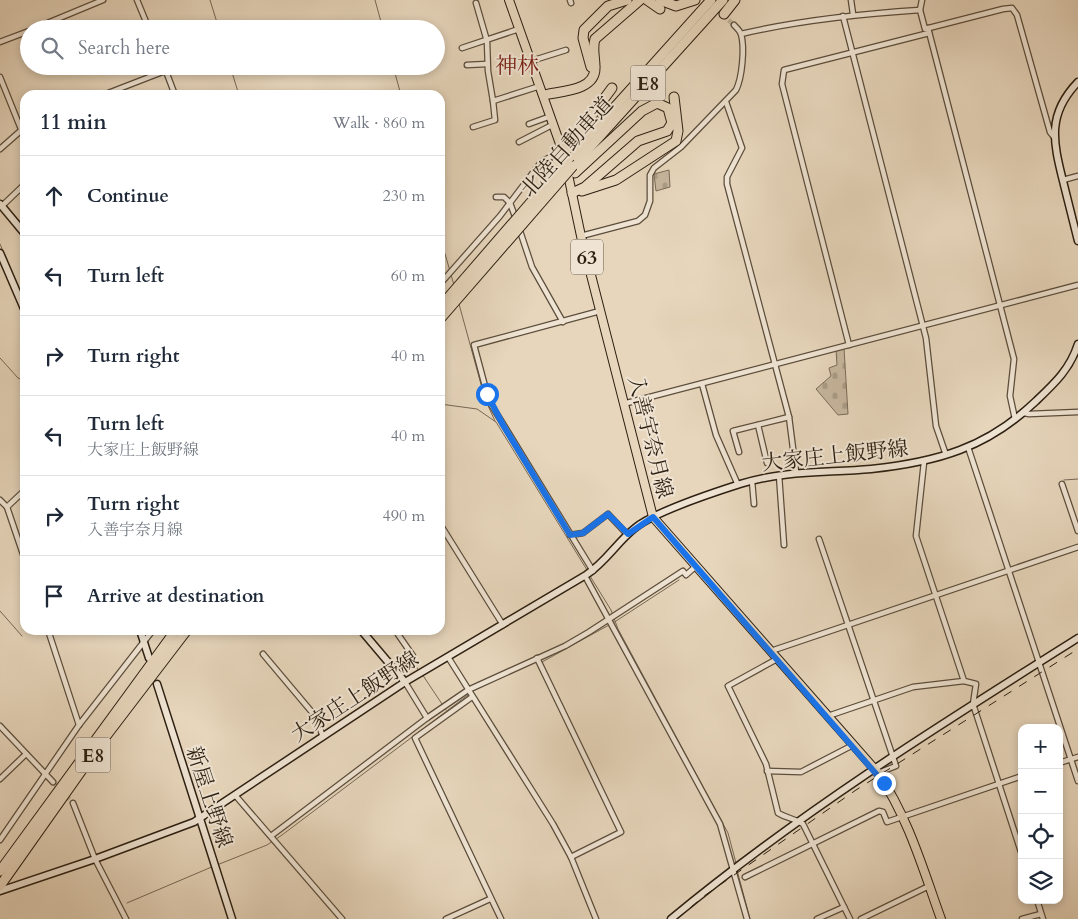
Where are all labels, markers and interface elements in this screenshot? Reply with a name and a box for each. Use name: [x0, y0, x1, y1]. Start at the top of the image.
search box: [20, 20, 445, 75]
icon: search: [38, 34, 66, 62]
text: Search here: [78, 35, 170, 61]
district label: 神林: [495, 51, 539, 81]
road number: E8: [630, 66, 666, 100]
street label: 北陸自動車道: [514, 90, 620, 204]
text: 11 min: [40, 108, 107, 137]
text: Walk · 860 m: [333, 112, 425, 134]
icon: ahead: [40, 182, 68, 210]
text: Continue: [87, 183, 169, 209]
text: 230 m: [383, 185, 425, 207]
road number: 63: [571, 240, 603, 274]
icon: left: [40, 262, 68, 290]
text: Turn left: [87, 263, 164, 289]
text: 60 m: [391, 265, 425, 287]
icon: right: [40, 342, 68, 370]
text: Turn right: [87, 343, 179, 369]
text: 40 m: [391, 345, 425, 367]
street label: 入善宇奈月線: [621, 372, 679, 502]
route start: [476, 383, 499, 406]
text: Turn left: [87, 411, 164, 437]
icon: left: [40, 422, 68, 450]
text: 40 m: [391, 425, 425, 447]
street label: 大家庄上飯野線: [760, 434, 910, 478]
text: 大家庄上飯野線: [87, 439, 199, 461]
text: Turn right: [87, 491, 179, 517]
icon: right: [40, 502, 68, 530]
text: 490 m: [383, 505, 425, 527]
text: 入善宇奈月線: [87, 519, 183, 541]
icon: arrive: [40, 582, 68, 610]
text: Arrive at destination: [87, 583, 264, 609]
street label: 大家庄上飯野線: [285, 645, 425, 749]
map controls: [1018, 724, 1063, 904]
button: +: [1018, 724, 1063, 769]
road number: E8: [76, 738, 110, 772]
street label: 新屋上野線: [179, 743, 239, 851]
button: −: [1018, 769, 1063, 814]
route end: [873, 772, 896, 795]
button: locate: [1018, 814, 1063, 859]
button: layers: [1018, 859, 1063, 904]

